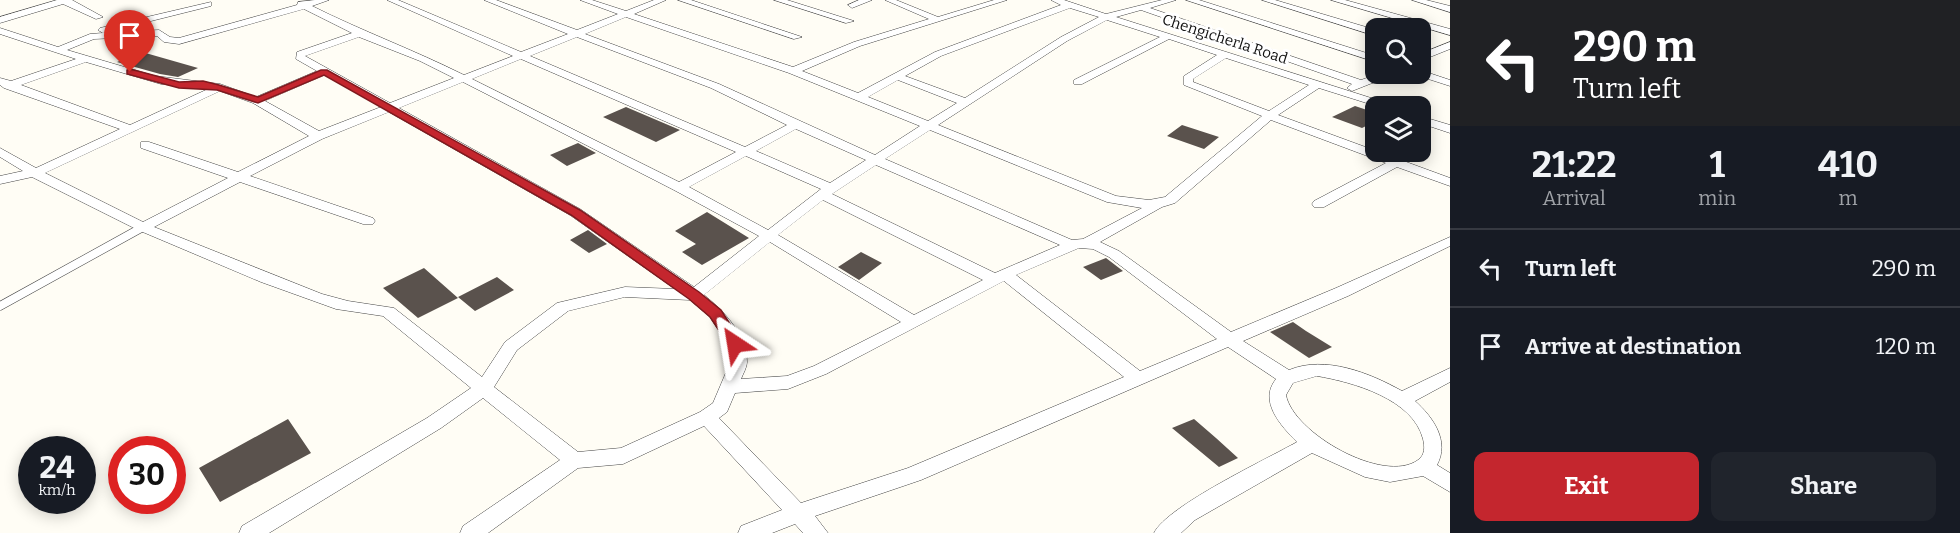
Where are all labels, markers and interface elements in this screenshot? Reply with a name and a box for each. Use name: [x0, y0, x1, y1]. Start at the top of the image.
pin: [104, 10, 155, 72]
street label: Chengicherla Road: [1160, 10, 1290, 68]
map controls: [1365, 18, 1431, 162]
button: search: [1365, 18, 1431, 84]
icon: arrive: [113, 19, 146, 52]
text: 290 m: [1573, 22, 1696, 72]
icon: left: [1474, 24, 1552, 102]
text: Turn left: [1573, 73, 1681, 105]
button: layers: [1365, 96, 1431, 162]
text: 21:22: [1532, 143, 1617, 187]
text: 1: [1709, 143, 1725, 187]
text: 410: [1818, 143, 1878, 187]
text: Arrival: [1542, 186, 1606, 210]
text: min: [1698, 186, 1736, 210]
text: m: [1838, 186, 1858, 210]
icon: left: [1474, 252, 1507, 285]
text: Turn left: [1525, 255, 1617, 282]
text: 290 m: [1872, 255, 1936, 282]
position arrow: [703, 312, 767, 376]
icon: arrive: [1474, 330, 1507, 363]
text: Arrive at destination: [1525, 333, 1741, 360]
text: 120 m: [1876, 333, 1936, 360]
speed limit sign: 30: [108, 436, 186, 514]
text: 24: [39, 450, 75, 486]
button: Exit: [1474, 452, 1699, 521]
button: Share: [1711, 452, 1936, 521]
text: km/h: [38, 481, 76, 499]

